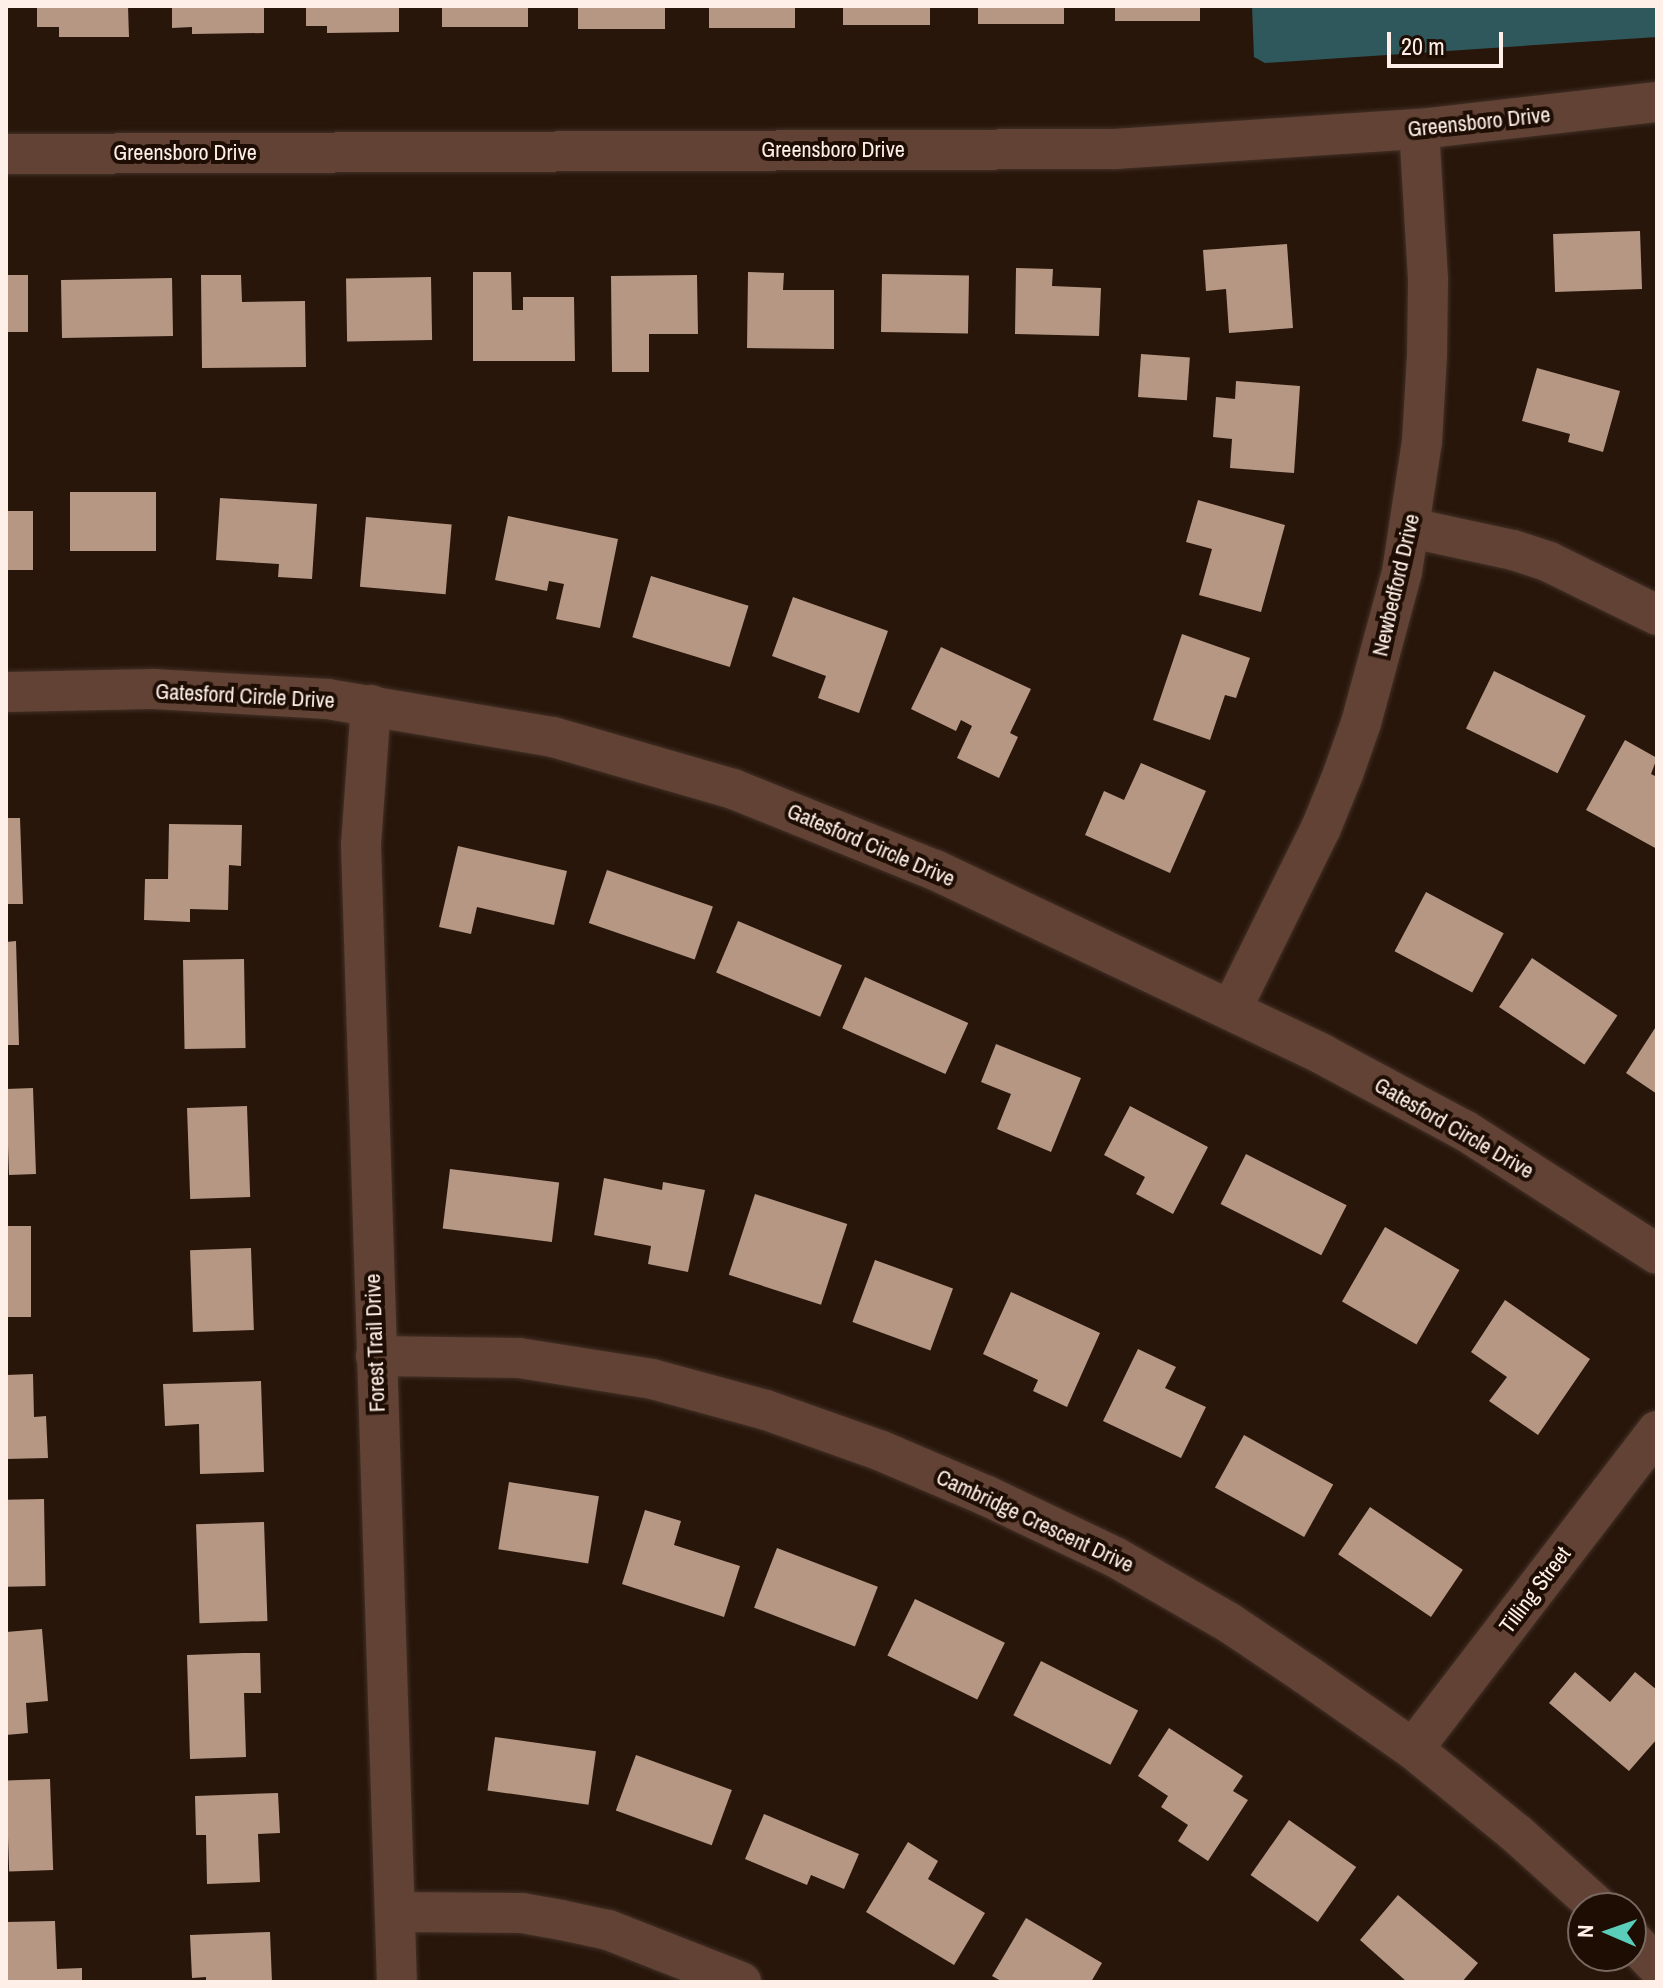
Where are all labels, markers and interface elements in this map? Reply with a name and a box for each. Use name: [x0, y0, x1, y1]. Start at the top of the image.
scale bar: [1391, 16, 1507, 66]
text: 20 m: [1401, 30, 1445, 62]
street label: Greensboro Drive: [1406, 101, 1552, 143]
street label: Greensboro Drive: [761, 137, 905, 163]
street label: Greensboro Drive: [113, 140, 257, 166]
street label: Newbedford Drive: [1367, 511, 1425, 659]
street label: Gatesford Circle Drive: [155, 678, 335, 714]
street label: Gatesford Circle Drive: [783, 798, 959, 892]
street label: Gatesford Circle Drive: [1370, 1072, 1538, 1184]
street label: Forest Trail Drive: [359, 1273, 391, 1413]
street label: Cambridge Crescent Drive: [932, 1464, 1138, 1578]
street label: Tilling Street: [1494, 1541, 1576, 1639]
north arrow: [1567, 1892, 1647, 1972]
text: N: [1570, 1924, 1600, 1938]

